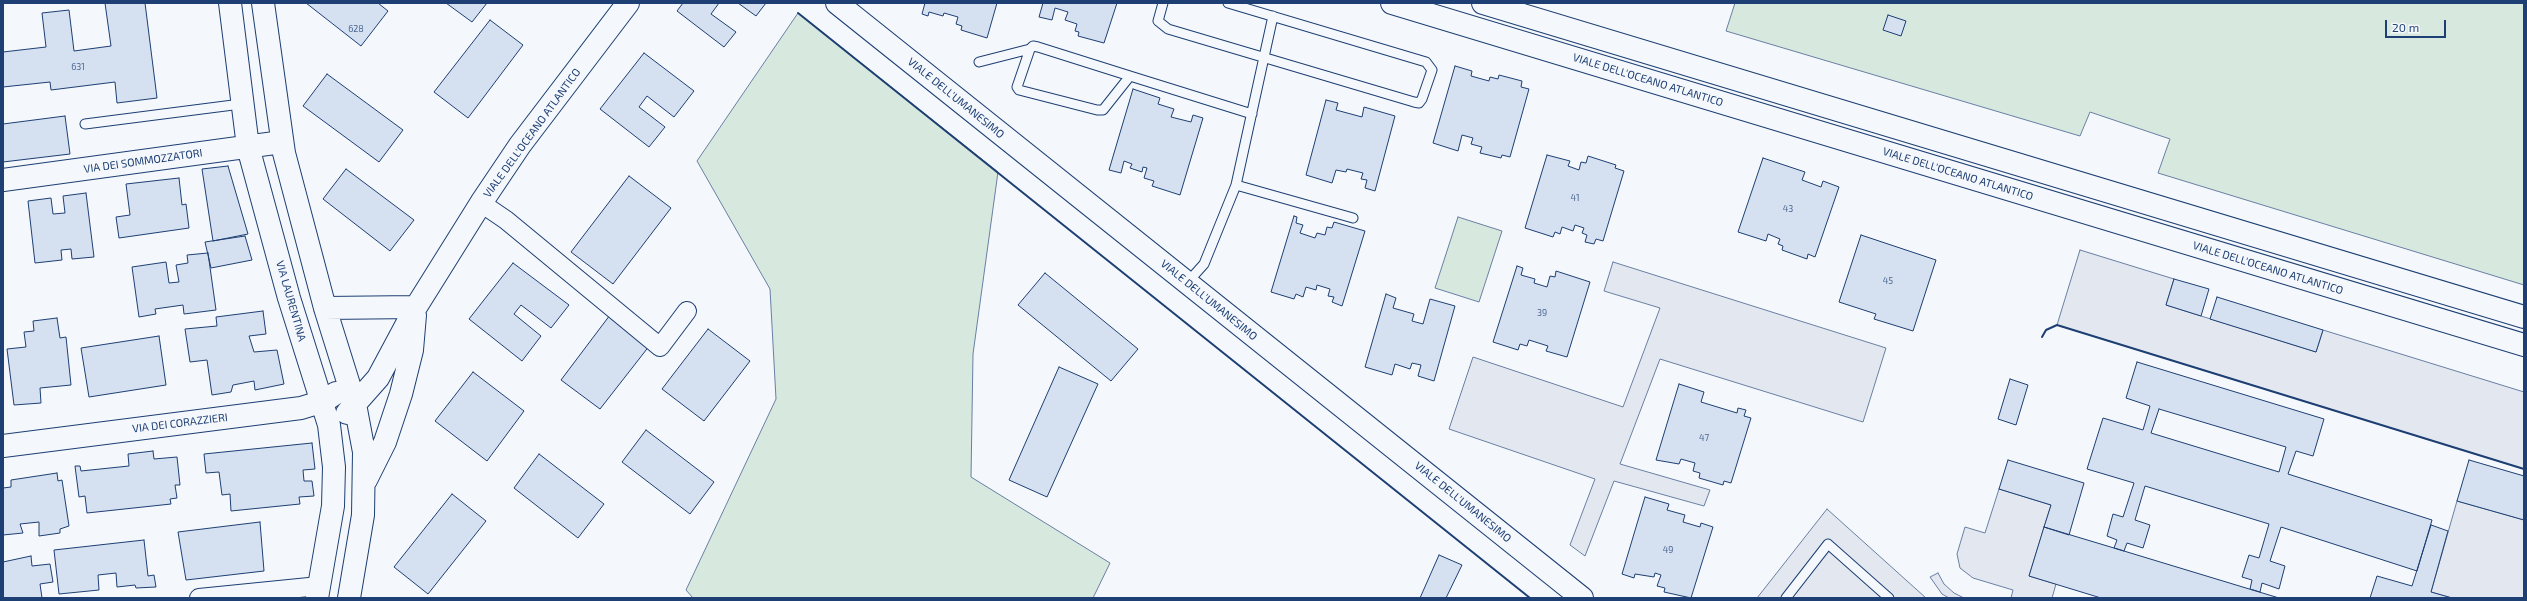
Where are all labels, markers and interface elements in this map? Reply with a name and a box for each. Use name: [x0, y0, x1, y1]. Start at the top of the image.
scale bar: [2387, 12, 2448, 38]
text: 20 m: [2392, 20, 2419, 34]
house number: 628: [348, 24, 364, 34]
street label: VIALE DELL'OCEANO ATLANTICO: [1571, 51, 1725, 109]
street label: VIALE DELL'UMANESIMO: [905, 55, 1007, 141]
house number: 631: [71, 62, 85, 72]
street label: VIALE DELL'OCEANO ATLANTICO: [481, 66, 583, 200]
street label: VIALE DELL'OCEANO ATLANTICO: [1881, 145, 2035, 203]
street label: VIA DEI SOMMOZZATORI: [83, 146, 203, 176]
house number: 41: [1570, 193, 1580, 203]
house number: 43: [1783, 204, 1793, 214]
street label: VIALE DELL'OCEANO ATLANTICO: [2191, 239, 2345, 297]
street label: VIALE DELL'UMANESIMO: [1158, 257, 1260, 343]
street label: VIA LAURENTINA: [273, 259, 309, 343]
house number: 45: [1883, 276, 1893, 286]
house number: 39: [1537, 308, 1547, 318]
street label: VIA DEI CORAZZIERI: [132, 411, 228, 435]
house number: 47: [1699, 433, 1709, 443]
street label: VIALE DELL'UMANESIMO: [1412, 459, 1514, 545]
house number: 49: [1663, 545, 1673, 555]

